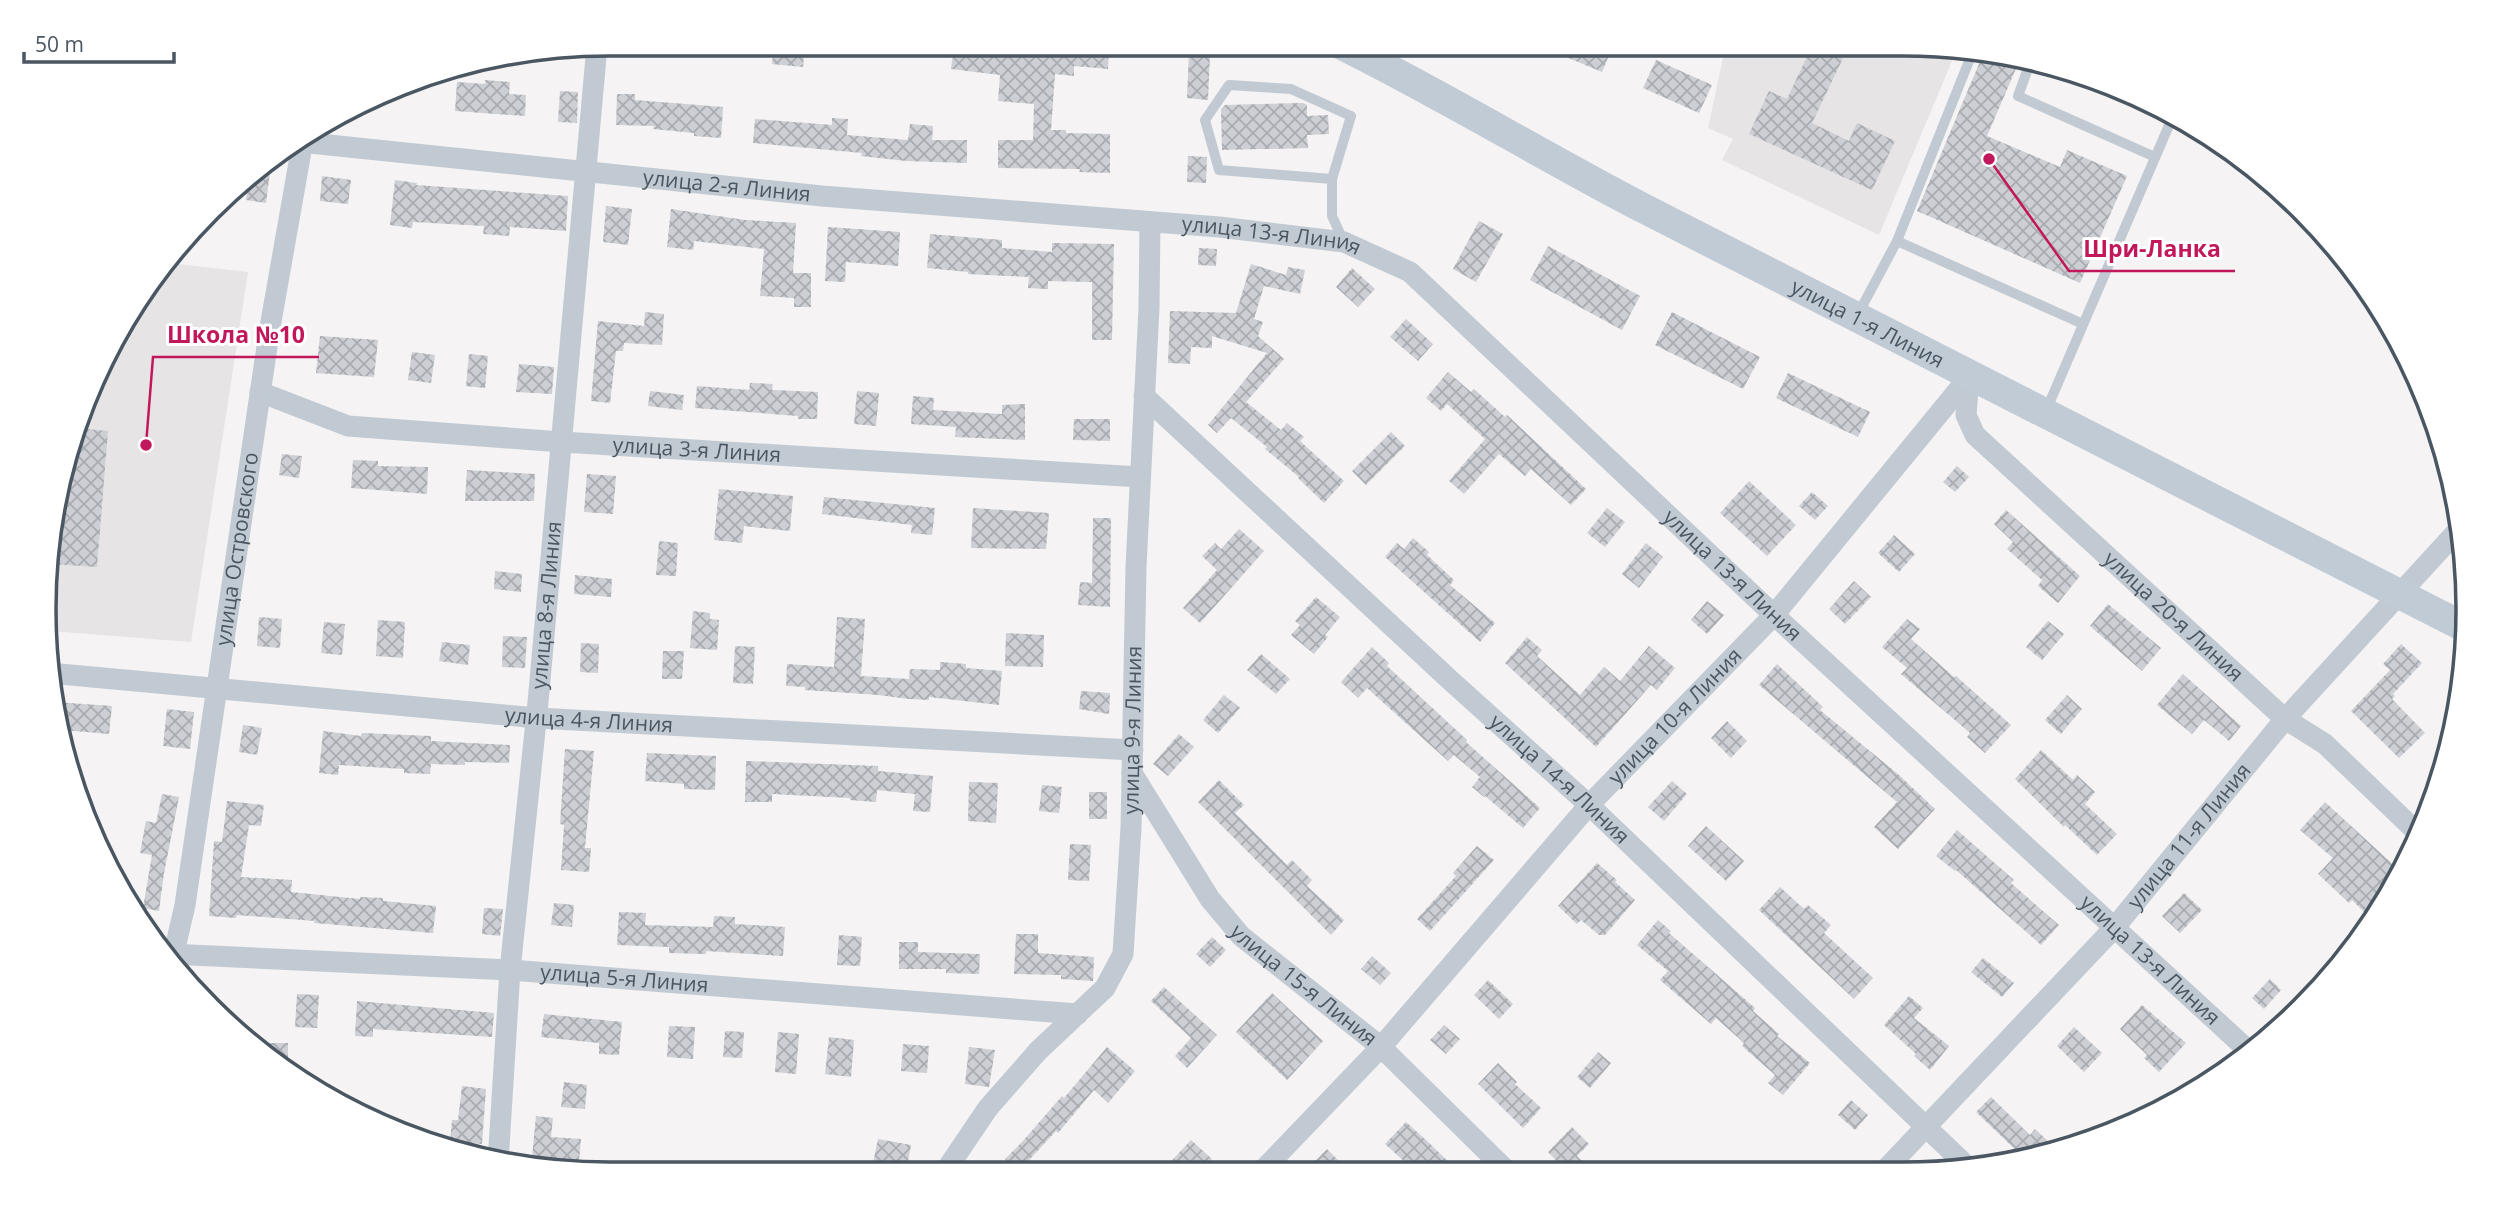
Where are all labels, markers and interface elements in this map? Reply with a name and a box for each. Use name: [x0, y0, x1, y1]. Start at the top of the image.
scale bar: [24, 21, 175, 65]
text: 50 m: [35, 30, 84, 58]
street label: улица 2-я Линия: [642, 163, 812, 208]
street label: улица 13-я Линия: [1181, 209, 1366, 261]
callout: Шри-Ланка: [2069, 227, 2235, 271]
text: Шри-Ланка: [2083, 232, 2221, 264]
street label: улица 1-я Линия: [1786, 272, 1949, 374]
callout: Школа №10: [153, 313, 319, 357]
text: Школа №10: [167, 318, 305, 350]
street label: улица 3-я Линия: [612, 430, 782, 468]
street label: улица Островского: [208, 450, 264, 648]
street label: улица 13-я Линия: [1658, 503, 1808, 647]
street label: улица 8-я Линия: [524, 520, 567, 690]
street label: улица 20-я Линия: [2098, 545, 2250, 687]
street label: улица 10-я Линия: [1602, 641, 1748, 790]
street label: улица 9-я Линия: [1116, 645, 1147, 815]
street label: улица 4-я Линия: [504, 700, 674, 738]
street label: улица 14-я Линия: [1484, 707, 1636, 850]
street label: улица 11-я Линия: [2121, 757, 2256, 914]
street label: улица 13-я Линия: [2075, 888, 2227, 1031]
street label: улица 15-я Линия: [1224, 918, 1383, 1052]
street label: улица 5-я Линия: [539, 957, 709, 998]

